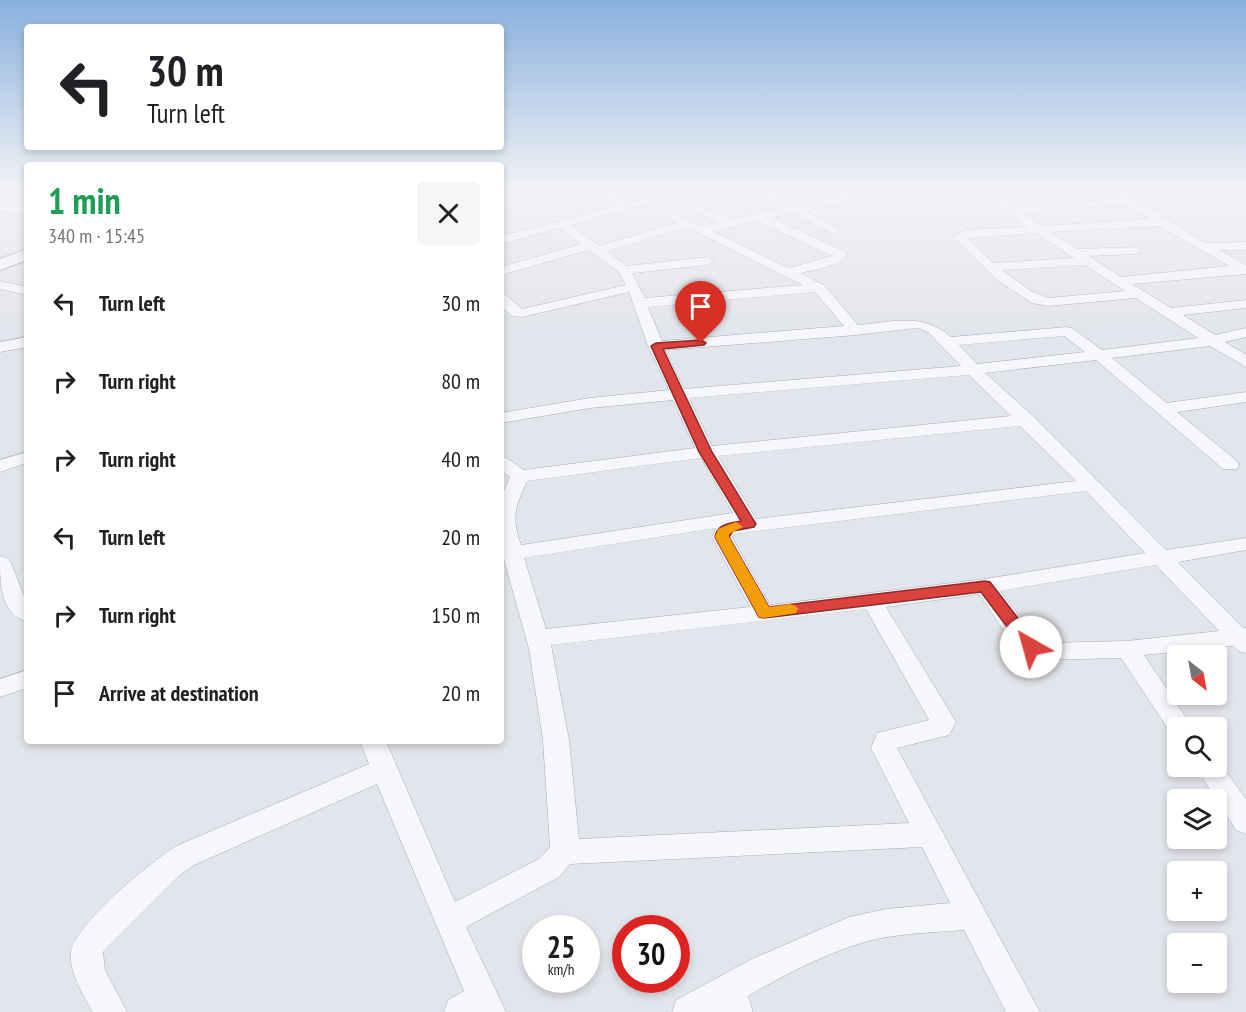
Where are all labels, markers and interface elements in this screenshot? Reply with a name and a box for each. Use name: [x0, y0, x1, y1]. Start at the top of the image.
text: 30 m: [147, 43, 224, 98]
icon: left: [48, 48, 126, 126]
text: Turn left: [147, 96, 225, 130]
text: 1 min: [48, 177, 121, 224]
button: close: [417, 182, 480, 245]
text: 340 m · 15:45: [48, 223, 145, 249]
pin: [675, 281, 726, 343]
icon: left: [48, 287, 81, 320]
text: Turn left: [99, 289, 165, 317]
text: 30 m: [441, 289, 480, 317]
icon: arrive: [684, 290, 717, 323]
icon: right: [48, 365, 81, 398]
text: Turn right: [99, 367, 176, 395]
text: 80 m: [441, 367, 480, 395]
icon: right: [48, 443, 81, 476]
text: Turn right: [99, 445, 176, 473]
text: 40 m: [441, 445, 480, 473]
icon: left: [48, 521, 81, 554]
text: Turn left: [99, 523, 165, 551]
text: 20 m: [441, 523, 480, 551]
icon: right: [48, 599, 81, 632]
text: Turn right: [99, 601, 176, 629]
text: 150 m: [431, 601, 480, 629]
position arrow: [999, 615, 1063, 679]
north arrow: [1167, 645, 1227, 705]
map controls: [1167, 645, 1227, 993]
icon: arrive: [48, 677, 81, 710]
text: Arrive at destination: [99, 679, 259, 707]
text: 20 m: [441, 679, 480, 707]
button: search: [1167, 717, 1227, 777]
button: layers: [1167, 789, 1227, 849]
button: +: [1167, 861, 1227, 921]
speed limit sign: 30: [612, 915, 690, 993]
text: 25: [547, 927, 575, 966]
button: −: [1167, 933, 1227, 993]
text: km/h: [548, 960, 574, 979]

